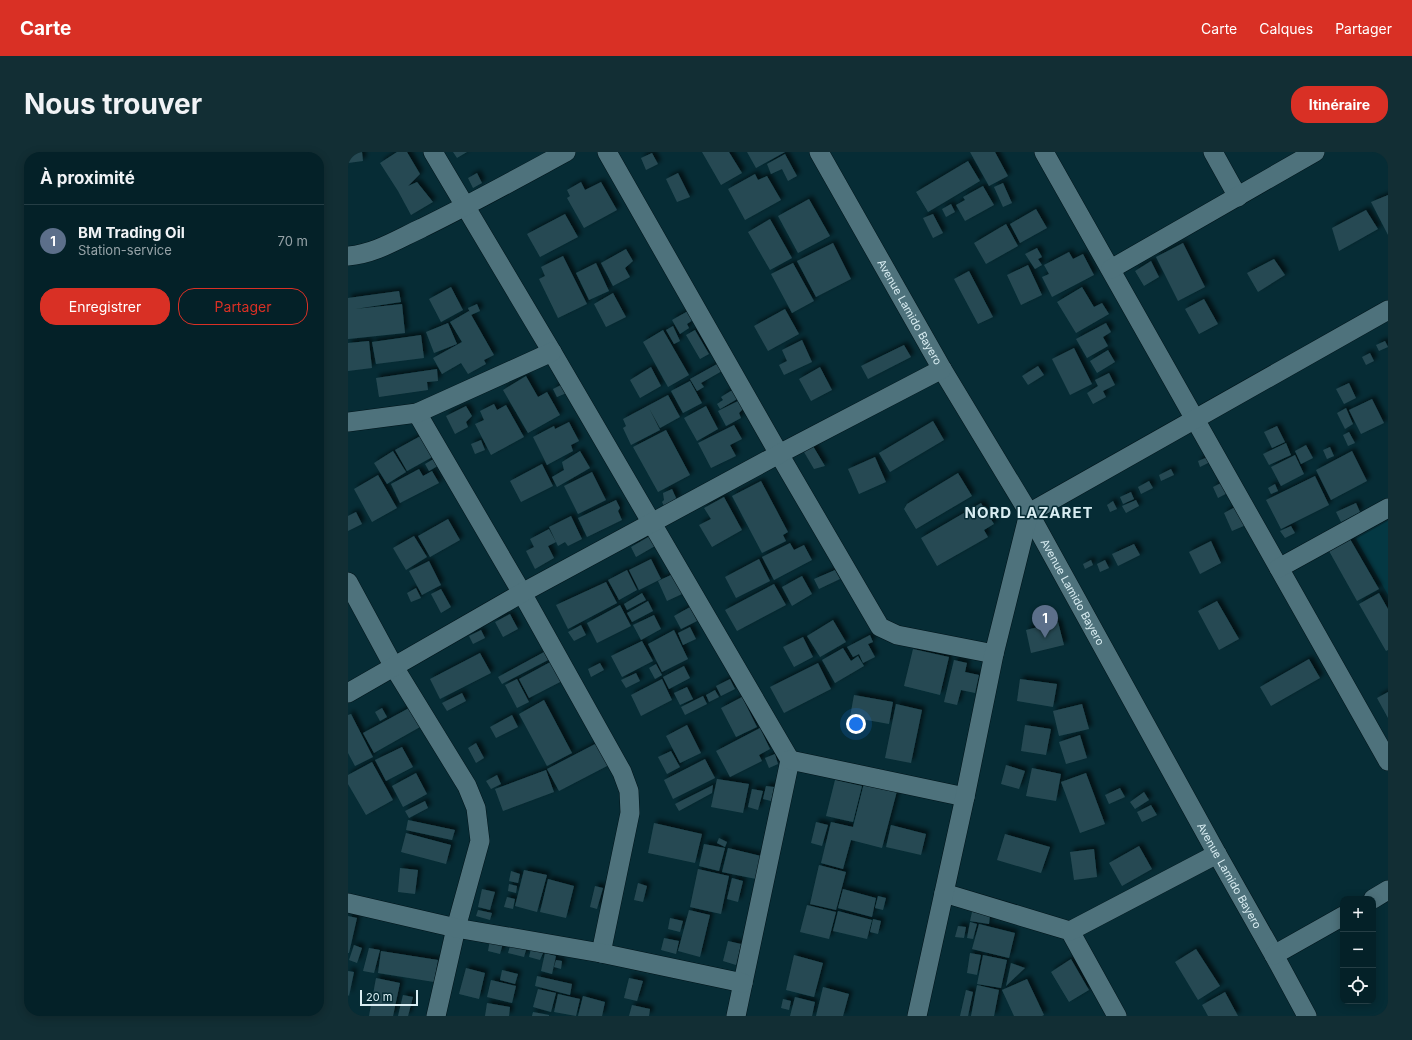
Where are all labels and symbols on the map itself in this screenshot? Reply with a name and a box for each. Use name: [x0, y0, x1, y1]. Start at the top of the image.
street label: Avenue Lamido Bayero: [874, 257, 945, 368]
district label: NORD LAZARET: [964, 503, 1094, 522]
street label: Avenue Lamido Bayero: [1038, 537, 1108, 648]
pin: 1: [1032, 605, 1058, 638]
your location: [846, 714, 866, 734]
street label: Avenue Lamido Bayero: [1194, 820, 1265, 931]
scale bar: [360, 988, 418, 1007]

